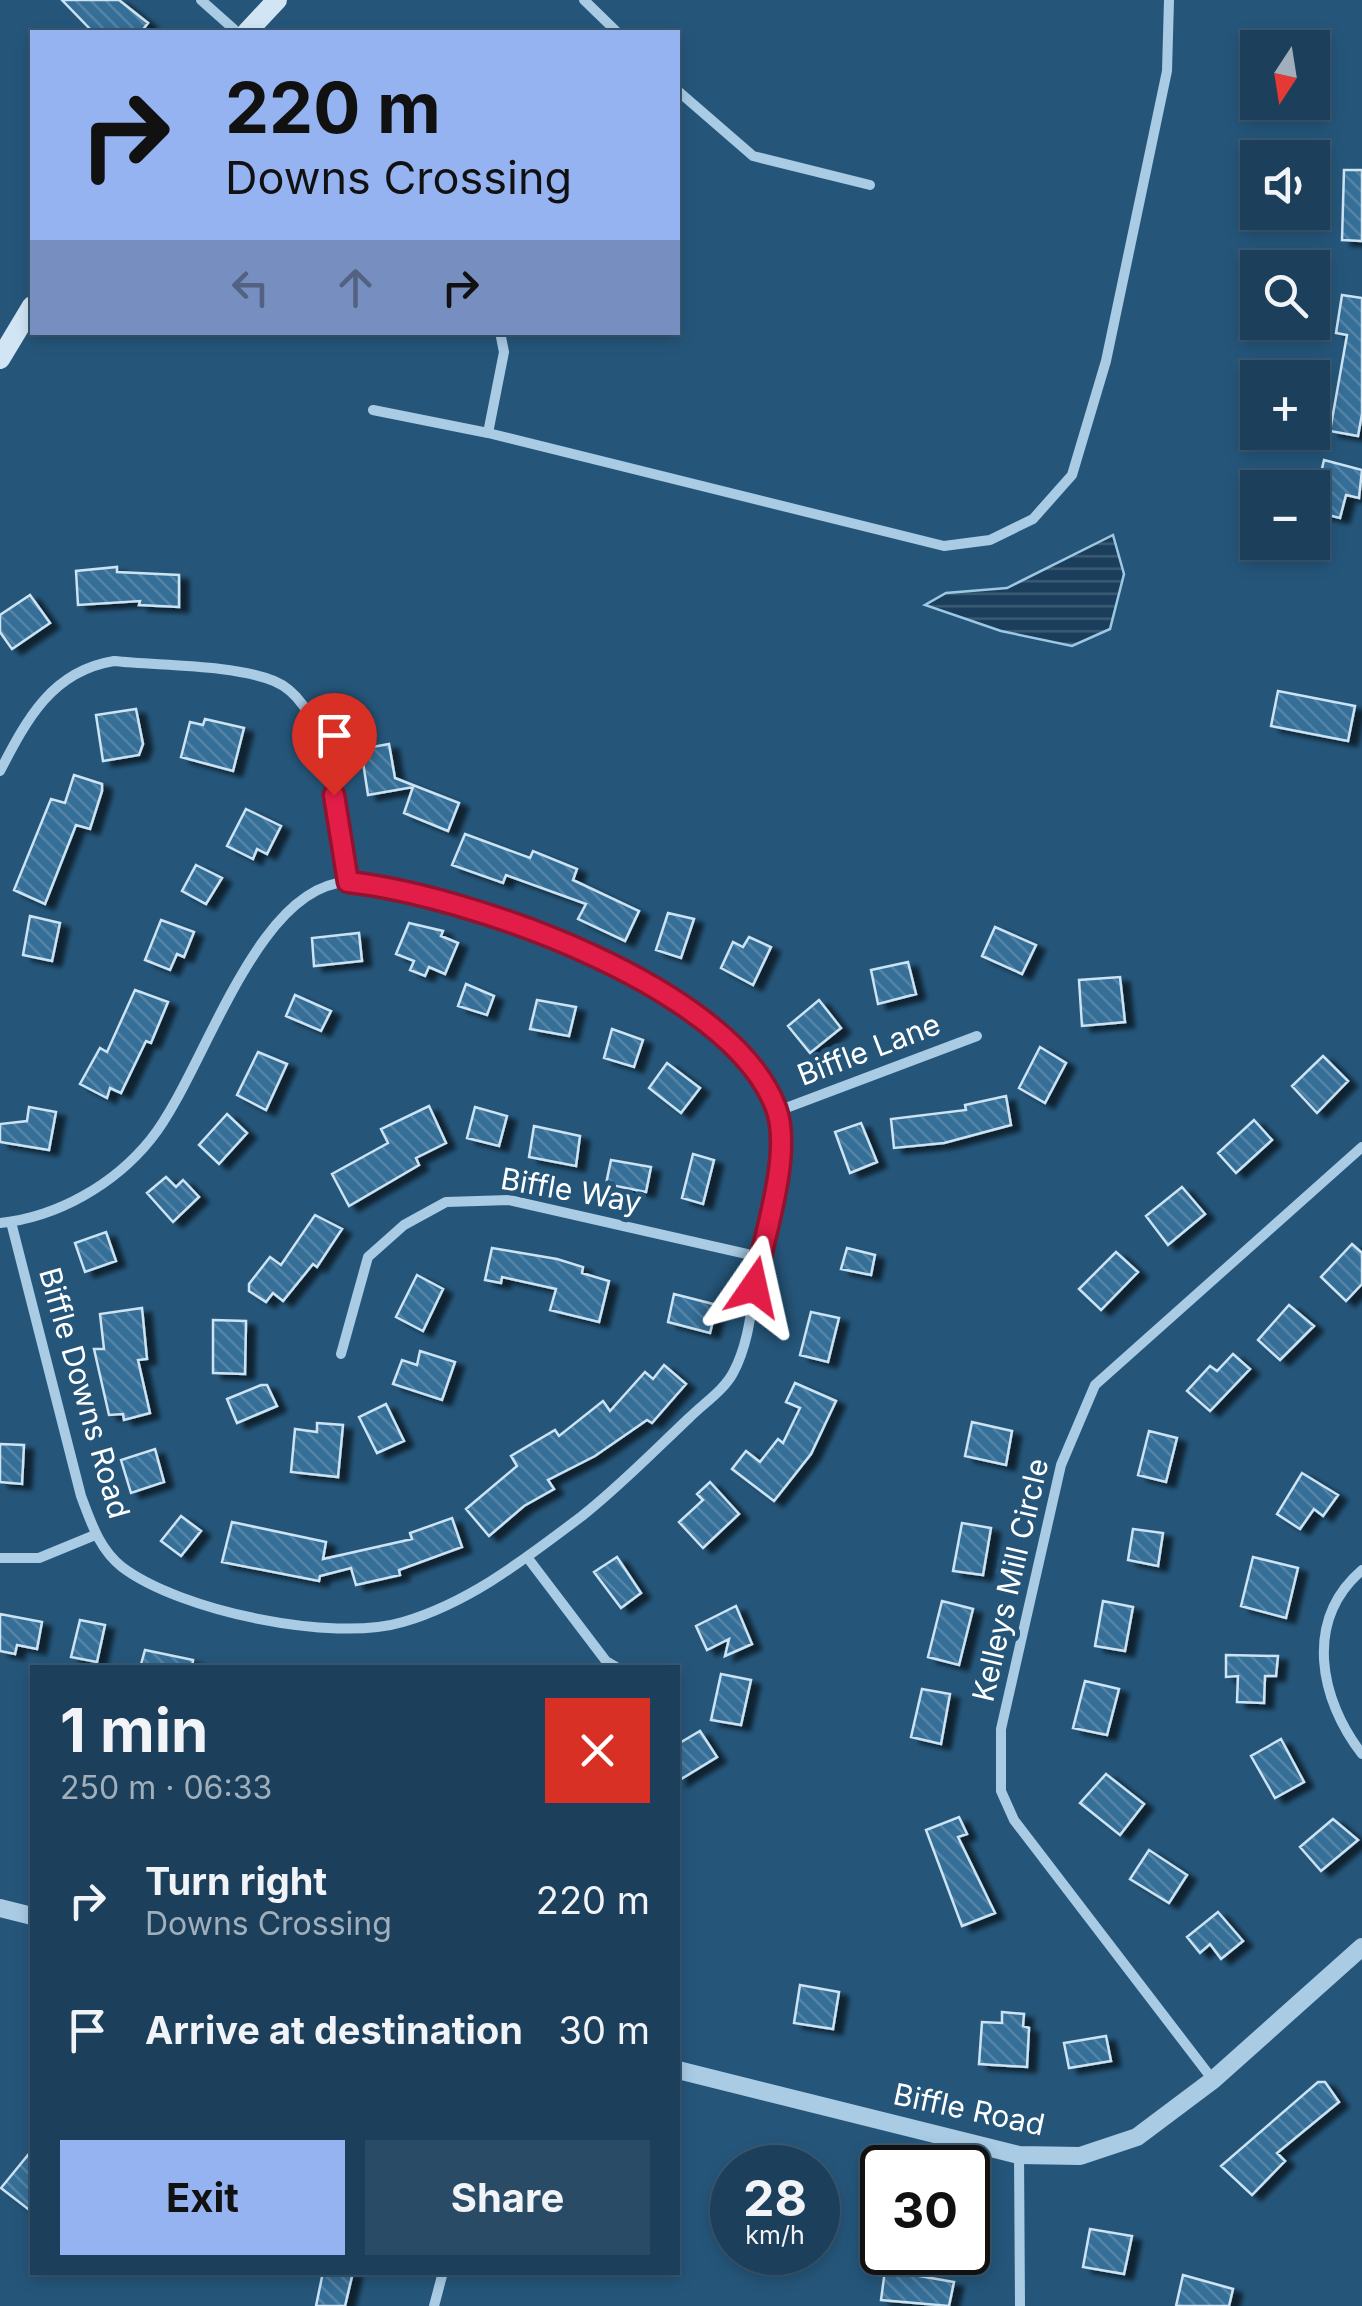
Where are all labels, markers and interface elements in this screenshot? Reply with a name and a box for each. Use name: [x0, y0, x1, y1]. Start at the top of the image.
north arrow: [1240, 30, 1330, 120]
map controls: [1240, 30, 1330, 560]
text: 220 m: [225, 65, 441, 150]
icon: right: [60, 70, 190, 200]
button: sound: [1240, 140, 1330, 230]
text: Downs Crossing: [225, 150, 572, 205]
button: search: [1240, 250, 1330, 340]
icon: left: [223, 260, 278, 315]
icon: ahead: [328, 260, 383, 315]
icon: right: [433, 260, 488, 315]
button: +: [1240, 360, 1330, 450]
button: −: [1240, 470, 1330, 560]
pin: [292, 693, 377, 796]
icon: arrive: [307, 708, 362, 763]
street label: Biffle Lane: [792, 1005, 945, 1093]
street label: Biffle Way: [498, 1160, 645, 1220]
position arrow: [702, 1235, 806, 1339]
street label: Biffle Downs Road: [32, 1263, 138, 1522]
street label: Kelleys Mill Circle: [965, 1455, 1055, 1705]
text: 1 min: [60, 1694, 208, 1766]
button: close: [545, 1698, 650, 1803]
text: 250 m · 06:33: [60, 1768, 272, 1807]
text: Turn right: [145, 1858, 327, 1904]
icon: right: [60, 1873, 115, 1928]
text: 220 m: [536, 1877, 650, 1923]
text: Downs Crossing: [145, 1904, 392, 1943]
icon: arrive: [60, 2003, 115, 2058]
text: Arrive at destination: [145, 2007, 523, 2053]
text: 30 m: [559, 2007, 650, 2053]
street label: Biffle Road: [890, 2075, 1048, 2143]
button: Exit: [60, 2140, 345, 2255]
button: Share: [365, 2140, 650, 2255]
speed limit sign: 30: [860, 2145, 990, 2275]
text: 28: [743, 2168, 807, 2228]
text: km/h: [745, 2220, 805, 2250]

